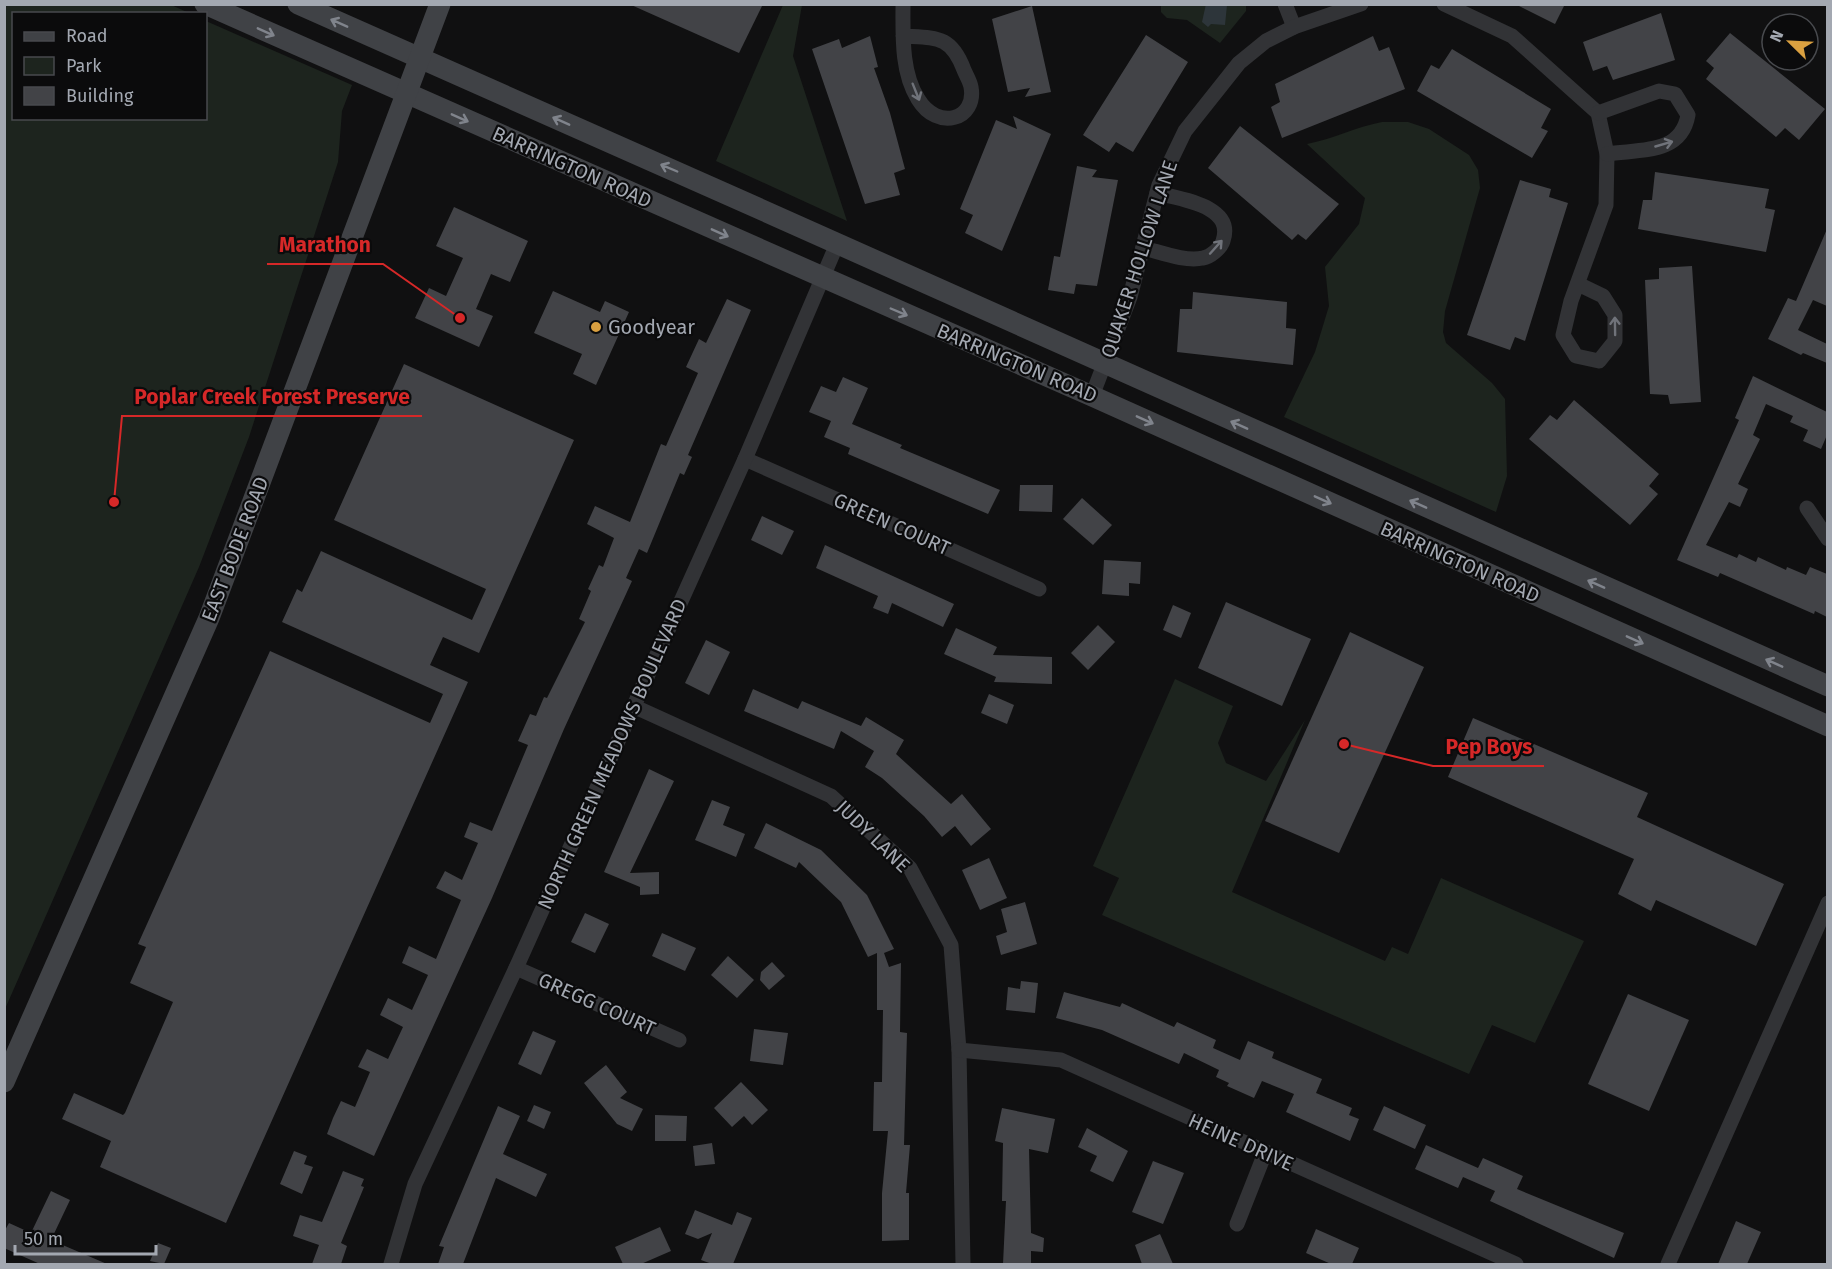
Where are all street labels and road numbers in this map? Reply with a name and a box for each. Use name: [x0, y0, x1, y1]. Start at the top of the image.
street label: BARRINGTON ROAD: [489, 121, 655, 213]
street label: QUAKER HOLLOW LANE: [1096, 157, 1182, 361]
street label: BARRINGTON ROAD: [933, 318, 1101, 408]
street label: EAST BODE ROAD: [196, 473, 274, 625]
street label: GREEN COURT: [830, 488, 955, 561]
street label: BARRINGTON ROAD: [1377, 516, 1543, 608]
street label: NORTH GREEN MEADOWS BOULEVARD: [532, 595, 692, 913]
street label: JUDY LANE: [831, 795, 915, 877]
street label: GREGG COURT: [535, 967, 660, 1041]
street label: HEINE DRIVE: [1185, 1108, 1297, 1176]

